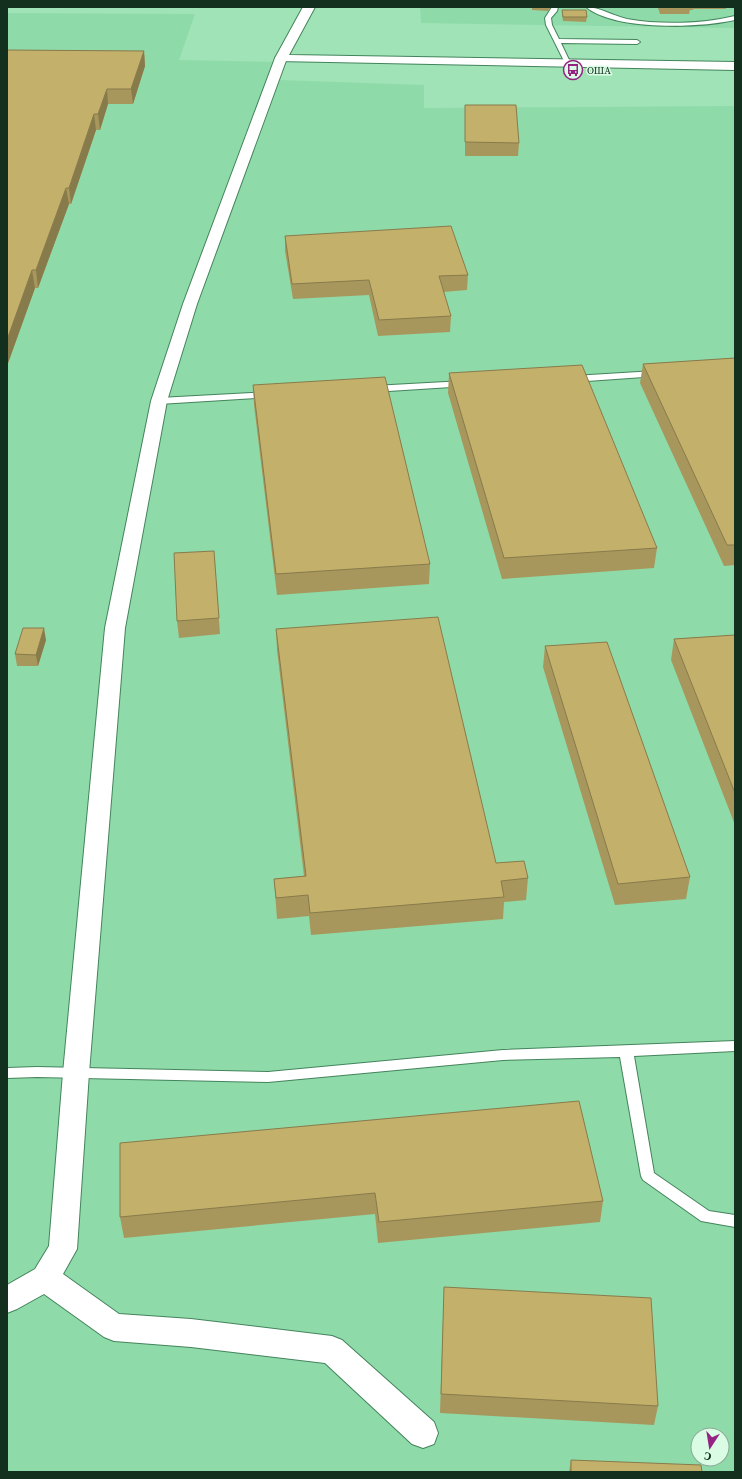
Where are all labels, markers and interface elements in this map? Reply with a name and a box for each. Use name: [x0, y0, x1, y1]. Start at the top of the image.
bus stop icon: ОША: [562, 59, 584, 81]
place label: ОША: [587, 64, 611, 77]
north arrow: [690, 1427, 730, 1467]
text: С: [703, 1448, 713, 1464]

